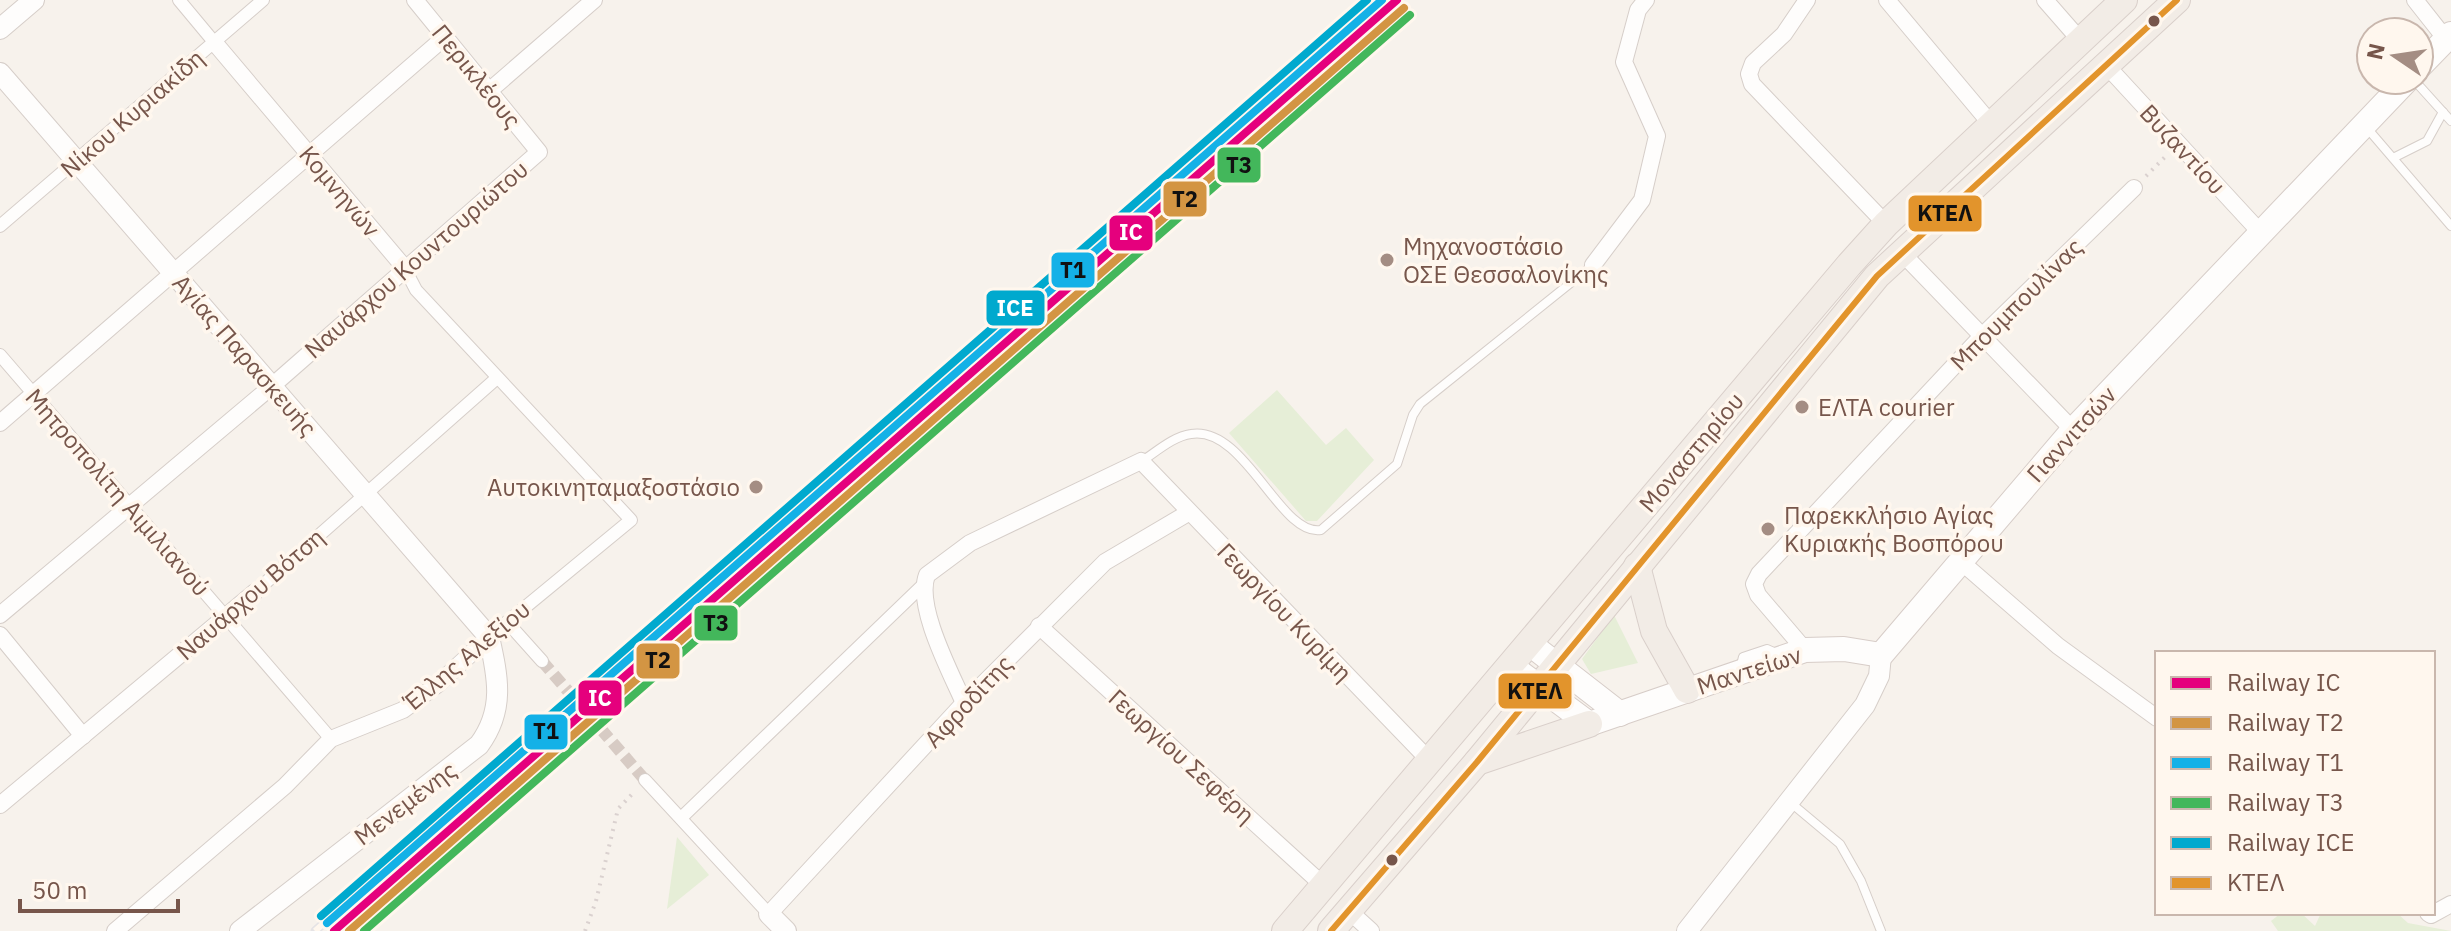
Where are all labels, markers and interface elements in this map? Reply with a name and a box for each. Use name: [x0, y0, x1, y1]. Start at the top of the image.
unlabelled marker: [2146, 13, 2162, 29]
north arrow: [2355, 16, 2435, 96]
street label: Περικλέους: [425, 17, 529, 135]
text: N: [2359, 40, 2391, 62]
street label: Νίκου Κυριακίδη: [53, 42, 211, 184]
street label: Βυζαντίου: [2133, 97, 2233, 201]
street label: Κομνηνών: [293, 139, 387, 243]
line badge: T3: [1216, 146, 1262, 184]
text: T3: [1226, 150, 1252, 179]
street label: Ναυάρχου Κουντουριώτου: [297, 153, 535, 365]
line badge: T2: [1162, 180, 1208, 218]
text: T2: [1172, 184, 1198, 213]
line badge: ΚΤΕΛ: [1907, 194, 1983, 233]
text: ΚΤΕΛ: [1917, 198, 1973, 227]
line badge: IC: [1108, 214, 1154, 252]
text: IC: [1119, 217, 1143, 246]
place label: Μηχανοστάσιο ΟΣΕ Θεσσαλονίκης: [1403, 230, 1609, 290]
street label: Μπουμπουλίνας: [1943, 231, 2089, 377]
line badge: T1: [1050, 251, 1096, 289]
marker: Μηχανοστάσιο ΟΣΕ Θεσσαλονίκης: [1378, 251, 1396, 269]
text: T1: [1060, 255, 1086, 284]
street label: Αγίας Παρασκευής: [166, 267, 324, 443]
line badge: ICE: [985, 289, 1046, 327]
text: ICE: [996, 293, 1034, 322]
street label: Γιαννιτσών: [2019, 379, 2123, 489]
street label: Μητροπολίτη Αιμιλιανού: [19, 381, 217, 603]
street label: Μοναστηρίου: [1631, 385, 1751, 519]
place label: ΕΛΤΑ courier: [1818, 391, 1955, 423]
marker: ΕΛΤΑ courier: [1793, 398, 1811, 416]
place label: Αυτοκινηταμαξοστάσιο: [487, 471, 740, 503]
marker: Αυτοκινηταμαξοστάσιο: [747, 478, 765, 496]
place label: Παρεκκλήσιο Αγίας Κυριακής Βοσπόρου: [1784, 499, 2004, 559]
marker: Παρεκκλήσιο Αγίας Κυριακής Βοσπόρου: [1759, 520, 1777, 538]
street label: Ναυάρχου Βότση: [169, 521, 331, 667]
street label: Γεωργίου Κυρίμη: [1211, 536, 1359, 688]
street label: Έλλης Αλεξίου: [396, 593, 537, 718]
line badge: T3: [693, 604, 739, 642]
text: T3: [703, 608, 729, 637]
street label: Μαντείων: [1693, 638, 1805, 702]
line badge: T2: [635, 642, 681, 680]
text: T2: [645, 645, 671, 674]
street label: Αφροδίτης: [917, 648, 1019, 754]
legend: [2155, 651, 2435, 915]
text: Railway IC: [2227, 666, 2340, 698]
line badge: ΚΤΕΛ: [1497, 672, 1573, 710]
text: ΚΤΕΛ: [1507, 676, 1563, 705]
line badge: IC: [577, 679, 623, 717]
street label: Γεωργίου Σεφέρη: [1102, 682, 1262, 830]
text: IC: [588, 683, 612, 712]
text: Railway T2: [2227, 706, 2344, 738]
line badge: T1: [523, 713, 569, 751]
text: T1: [533, 716, 559, 745]
text: Railway T1: [2227, 746, 2344, 778]
street label: Μενεμένης: [347, 754, 463, 852]
text: Railway T3: [2227, 786, 2344, 818]
text: Railway ICE: [2227, 826, 2354, 858]
unlabelled marker: [1384, 852, 1400, 868]
scale bar: [20, 863, 178, 913]
text: ΚΤΕΛ: [2227, 866, 2285, 898]
text: 50 m: [32, 874, 87, 906]

